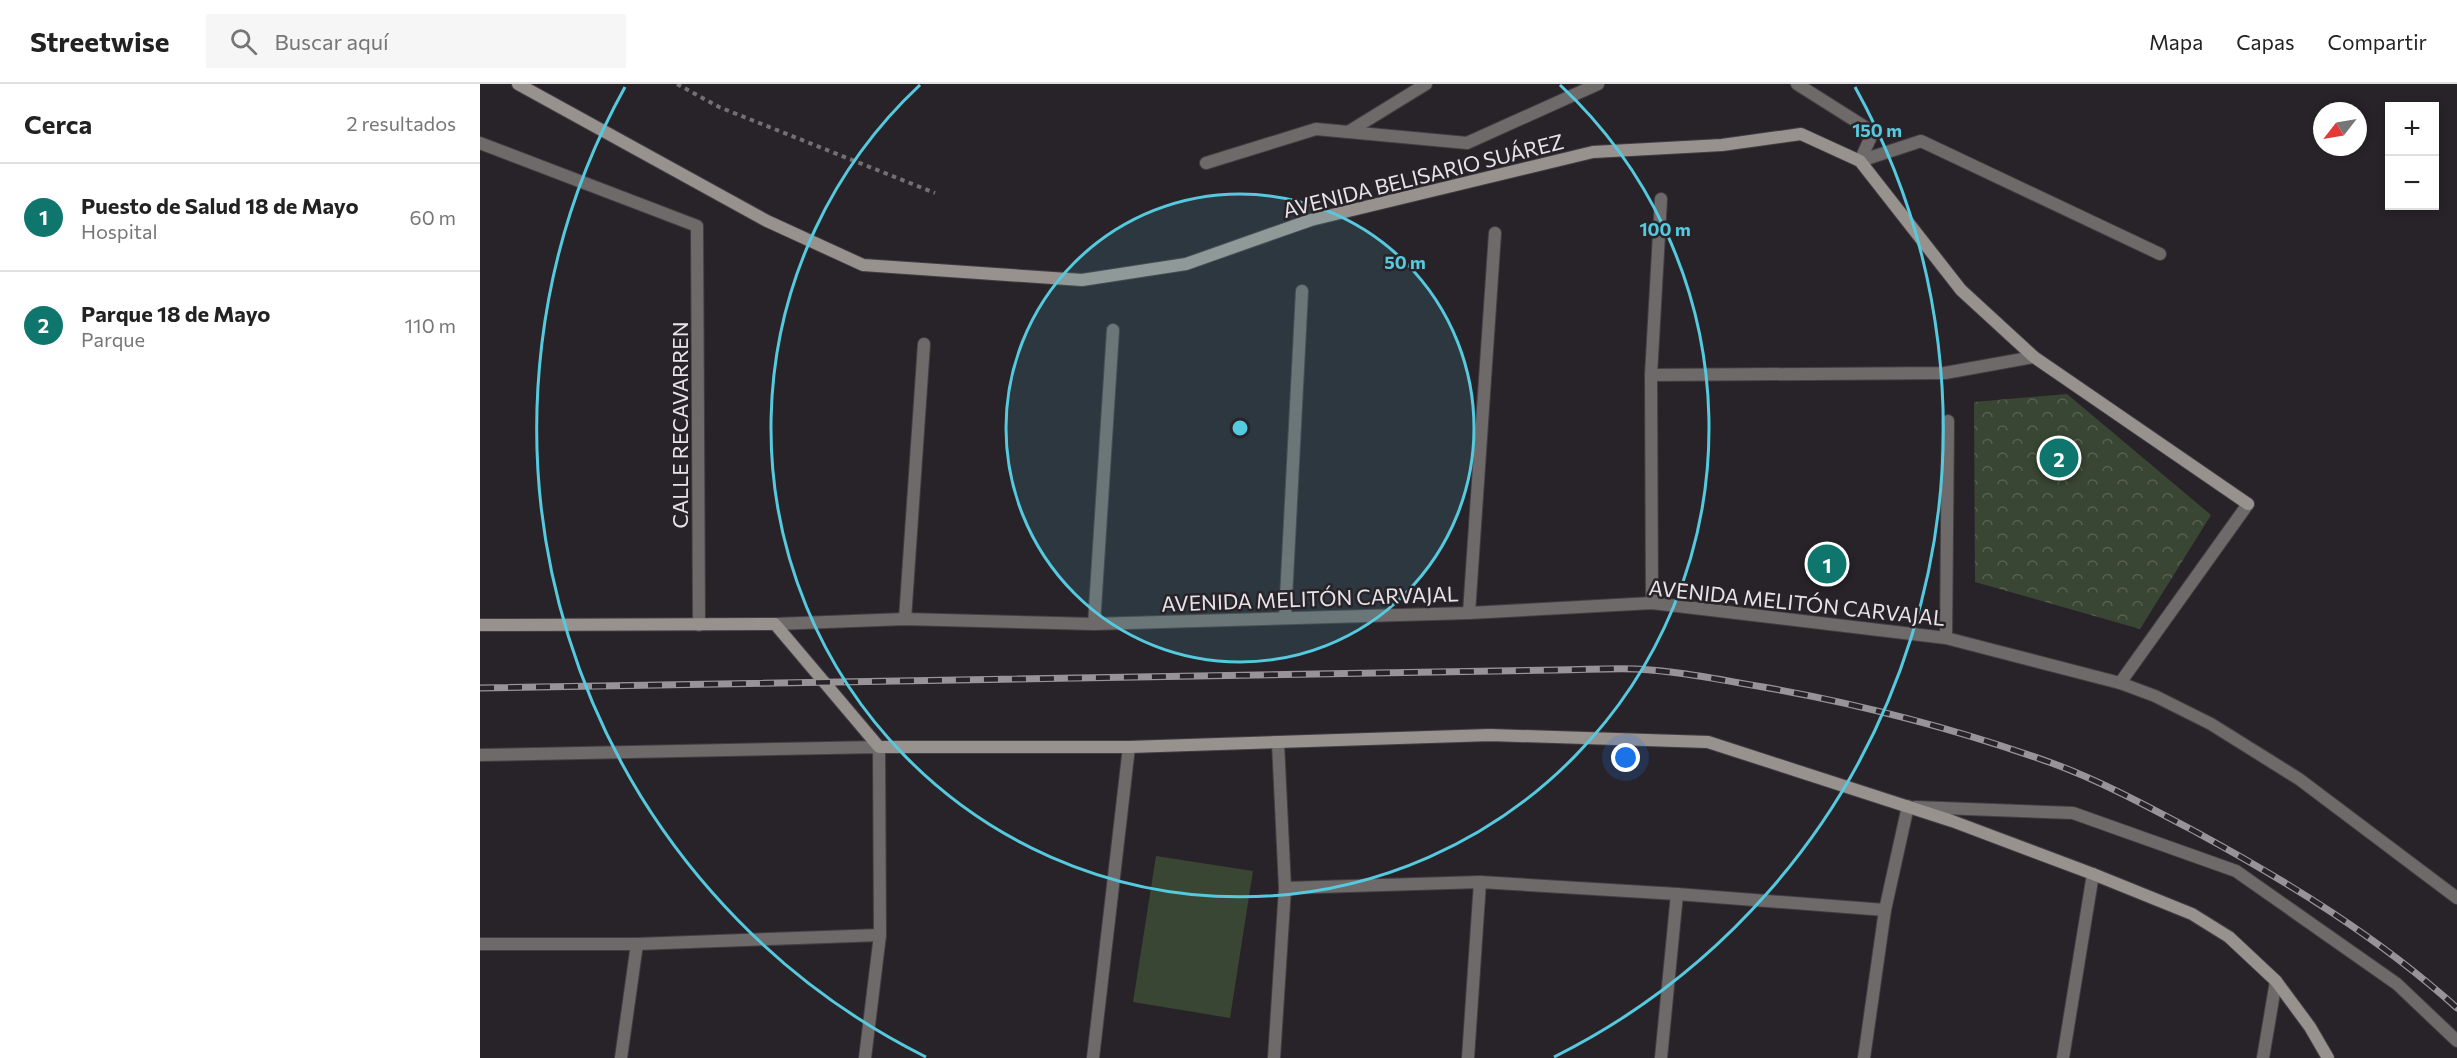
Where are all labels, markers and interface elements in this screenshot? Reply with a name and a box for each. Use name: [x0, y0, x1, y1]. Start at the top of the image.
search box: [206, 14, 626, 68]
text: Streetwise: [30, 24, 170, 58]
icon: search: [227, 25, 260, 58]
text: Buscar aquí: [275, 28, 389, 55]
text: Mapa: [2149, 29, 2203, 54]
text: Capas: [2236, 29, 2295, 54]
text: Compartir: [2328, 29, 2427, 54]
north arrow: [2313, 102, 2367, 156]
map controls: [2385, 102, 2439, 210]
button: +: [2385, 102, 2439, 156]
text: Cerca: [24, 108, 92, 139]
text: 2 resultados: [346, 111, 456, 135]
text: 150 m: [1852, 119, 1902, 141]
street label: AVENIDA BELISARIO SUÁREZ: [1280, 128, 1566, 222]
button: −: [2385, 156, 2439, 210]
text: Puesto de Salud 18 de Mayo: [81, 192, 359, 219]
text: 1: [39, 205, 48, 229]
text: 60 m: [410, 205, 456, 229]
text: 100 m: [1639, 218, 1691, 240]
text: Hospital: [81, 219, 158, 243]
text: 50 m: [1384, 251, 1426, 273]
text: Parque 18 de Mayo: [81, 300, 270, 327]
text: 2: [38, 313, 49, 337]
text: 110 m: [405, 313, 456, 337]
street label: CALLE RECAVARREN: [667, 321, 692, 529]
text: Parque: [81, 327, 145, 351]
centre of rings: [1230, 418, 1250, 438]
pin: 2: [2040, 436, 2078, 481]
pin: 1: [1808, 542, 1846, 586]
street label: AVENIDA MELITÓN CARVAJAL: [1648, 574, 1946, 630]
street label: AVENIDA MELITÓN CARVAJAL: [1161, 580, 1459, 616]
your location: [1611, 743, 1640, 772]

